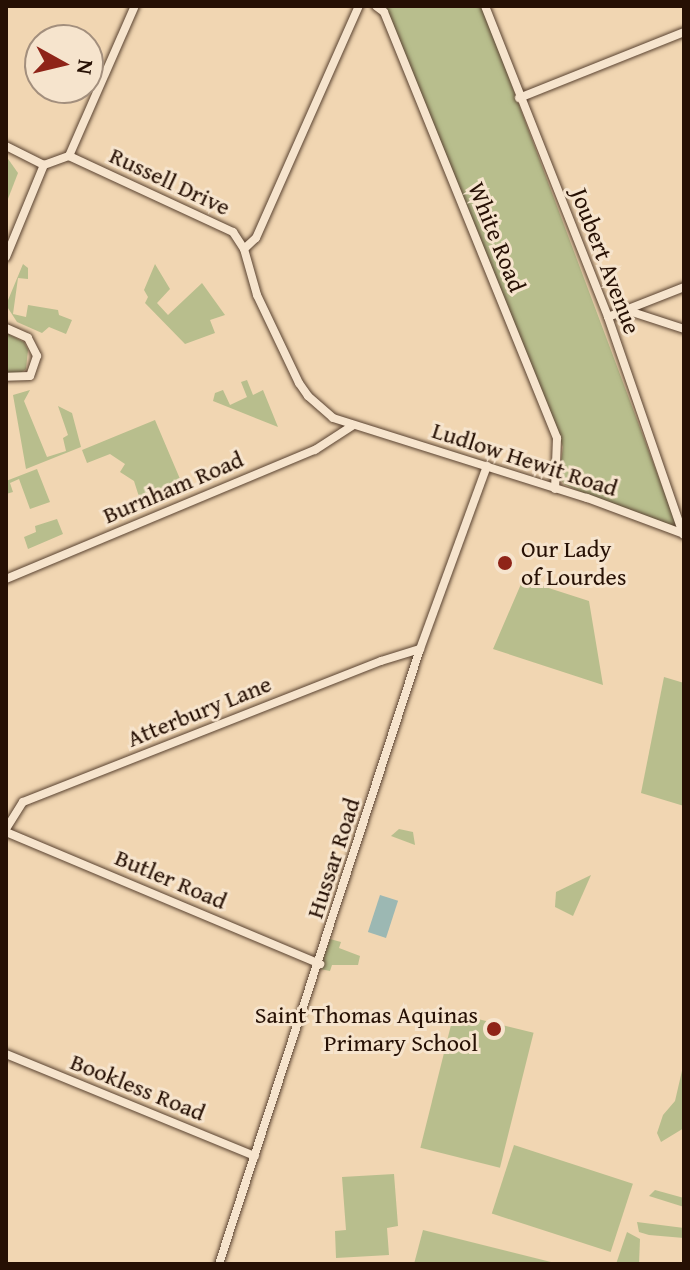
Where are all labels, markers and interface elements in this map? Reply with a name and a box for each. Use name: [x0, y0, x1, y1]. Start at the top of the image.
north arrow: [24, 24, 104, 104]
text: N: [69, 58, 103, 77]
street label: Russell Drive: [105, 141, 235, 221]
street label: White Road: [462, 178, 532, 296]
street label: Joubert Avenue: [565, 184, 647, 338]
street label: Ludlow Hewit Road: [429, 415, 621, 503]
street label: Burnham Road: [98, 444, 248, 530]
place label: Our Lady of Lourdes: [521, 535, 626, 591]
marker: Our Lady of Lourdes: [496, 554, 514, 572]
street label: Atterbury Lane: [123, 669, 275, 753]
street label: Hussar Road: [300, 794, 366, 922]
street label: Butler Road: [111, 843, 231, 915]
place label: Saint Thomas Aquinas Primary School: [255, 1001, 478, 1057]
marker: Saint Thomas Aquinas Primary School: [485, 1020, 503, 1038]
street label: Bookless Road: [66, 1047, 210, 1127]

